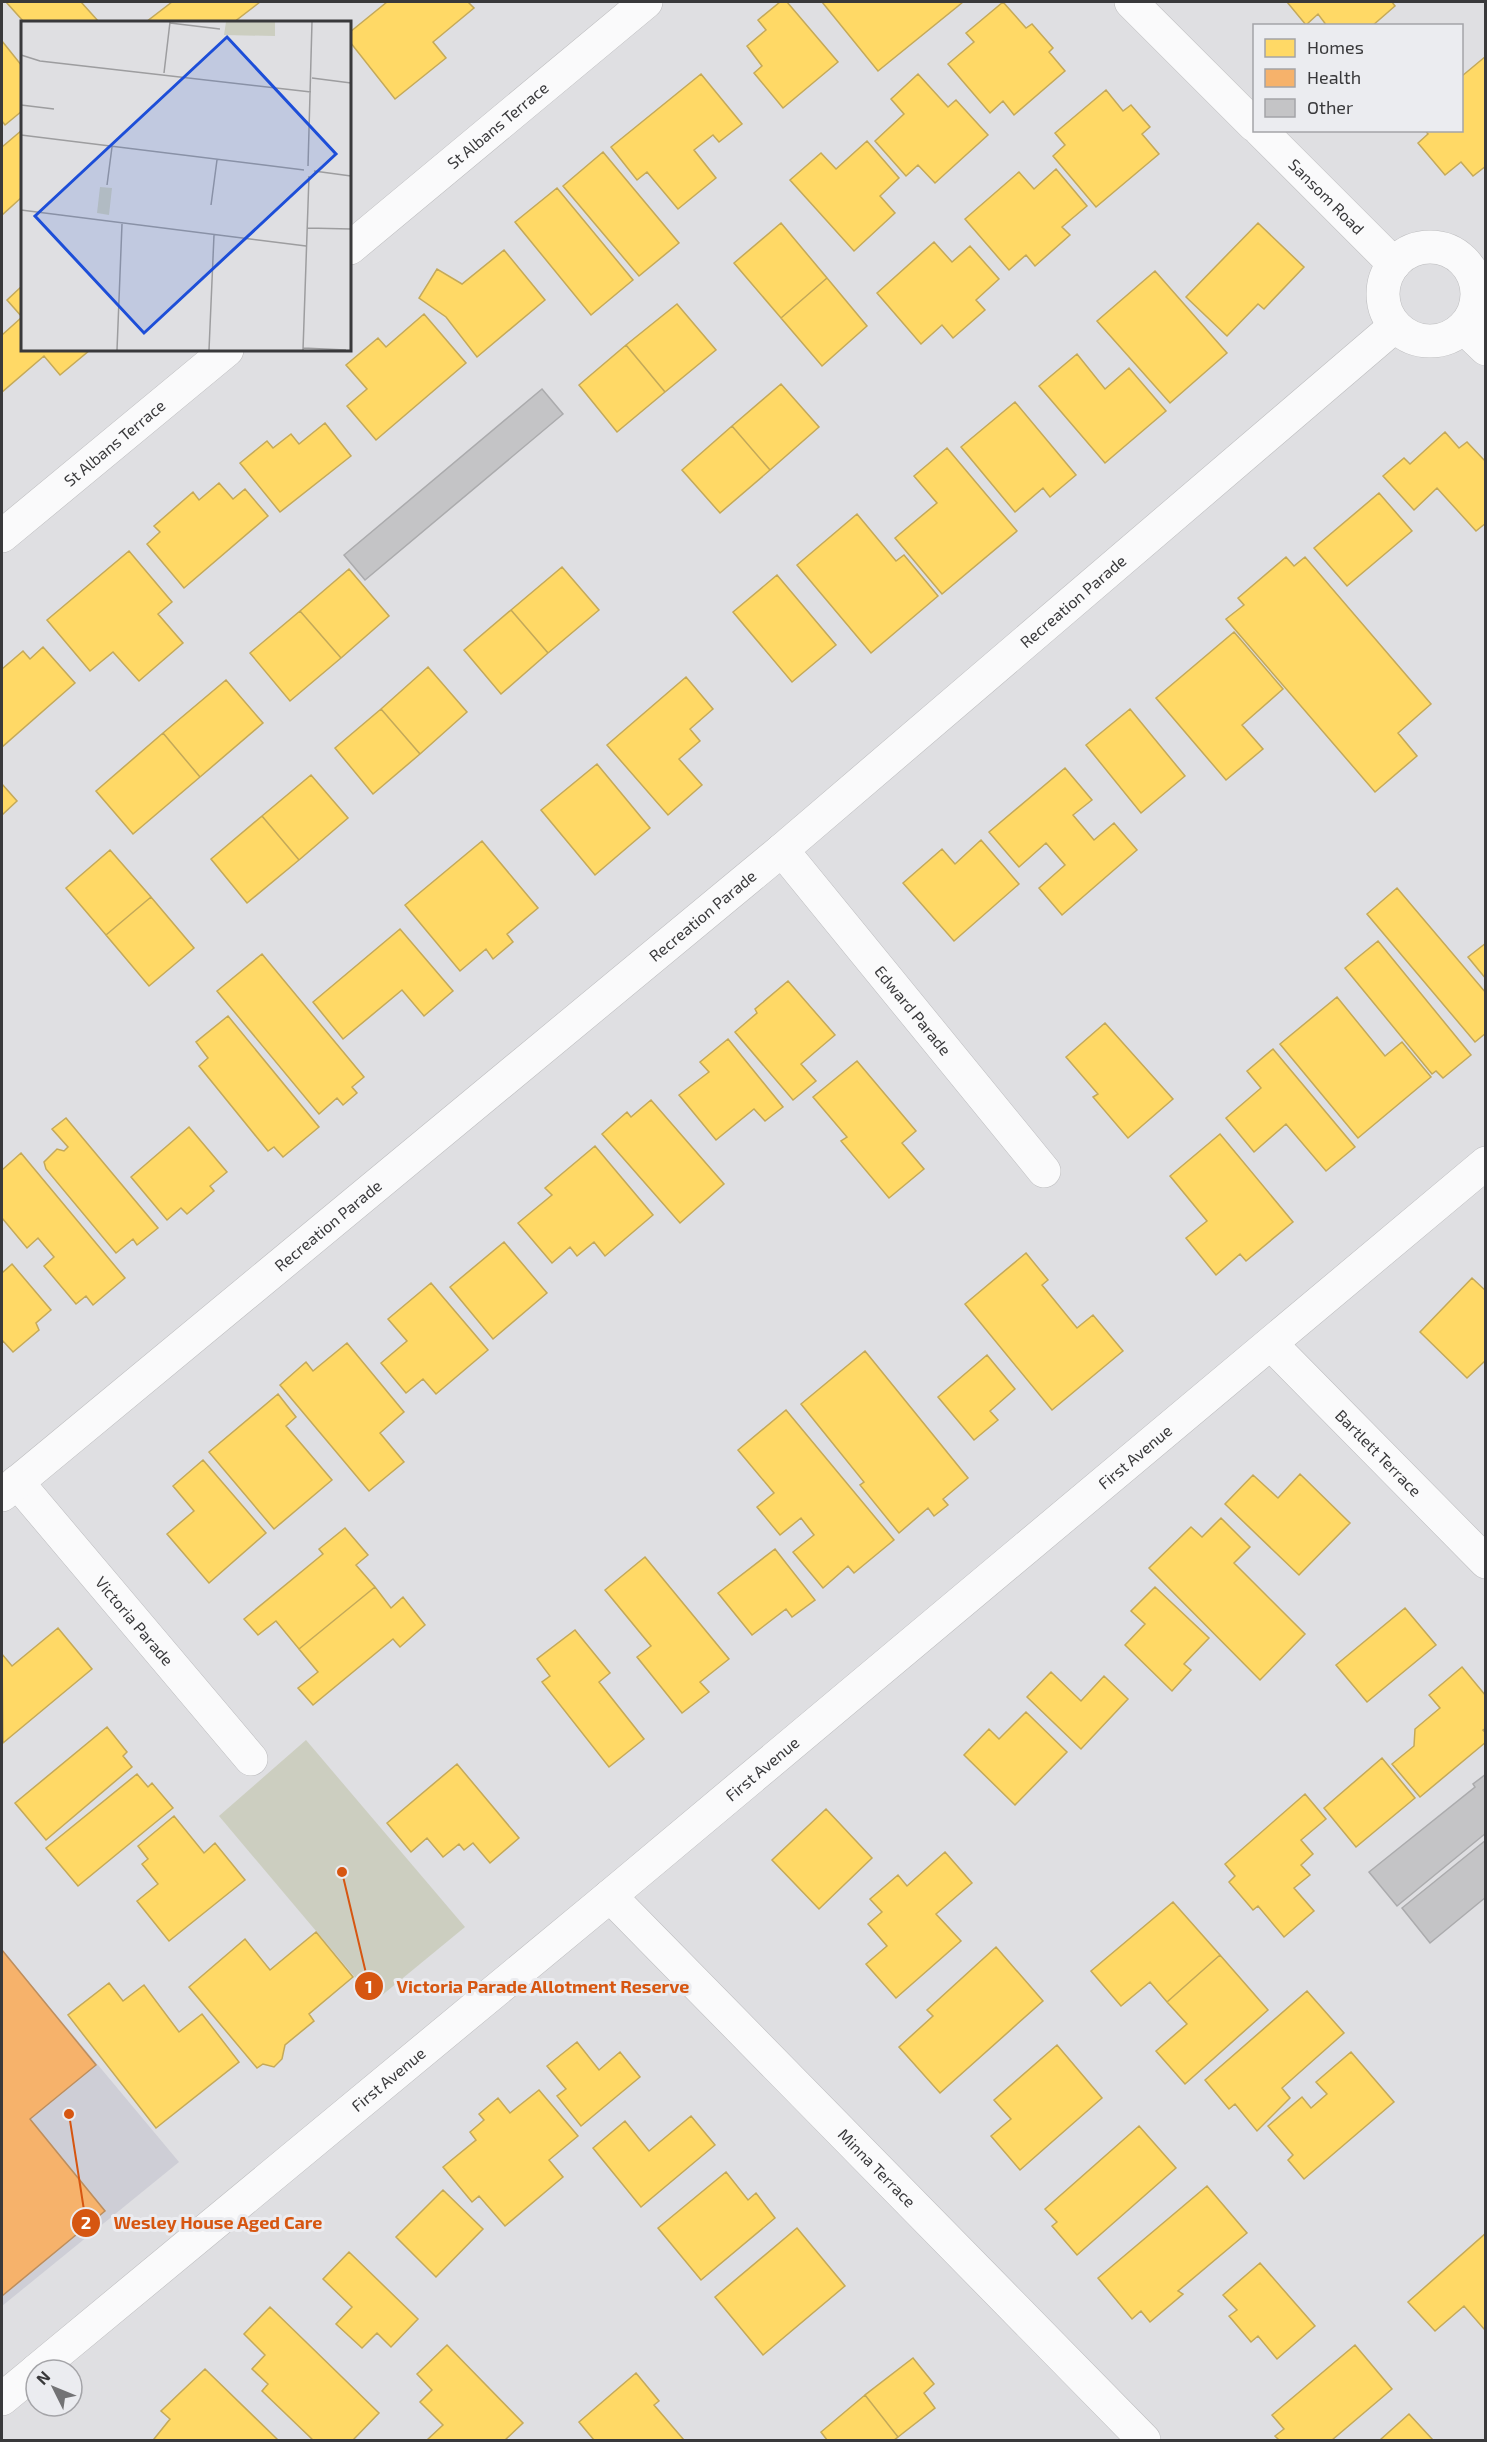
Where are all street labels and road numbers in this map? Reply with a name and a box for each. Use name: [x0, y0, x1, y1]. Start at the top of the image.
street label: St Albans Terrace: [443, 77, 552, 172]
street label: Sansom Road: [1285, 154, 1368, 238]
street label: St Albans Terrace: [60, 395, 169, 490]
street label: Recreation Parade: [1016, 550, 1129, 651]
street label: Recreation Parade: [645, 866, 760, 965]
street label: Edward Parade: [871, 961, 955, 1059]
street label: Recreation Parade: [270, 1175, 385, 1275]
street label: Bartlett Terrace: [1332, 1405, 1426, 1500]
street label: First Avenue: [1094, 1420, 1175, 1493]
street label: Victoria Parade: [92, 1572, 178, 1669]
street label: First Avenue: [721, 1732, 802, 1805]
street label: First Avenue: [347, 2043, 429, 2115]
street label: Minna Terrace: [835, 2124, 920, 2211]

